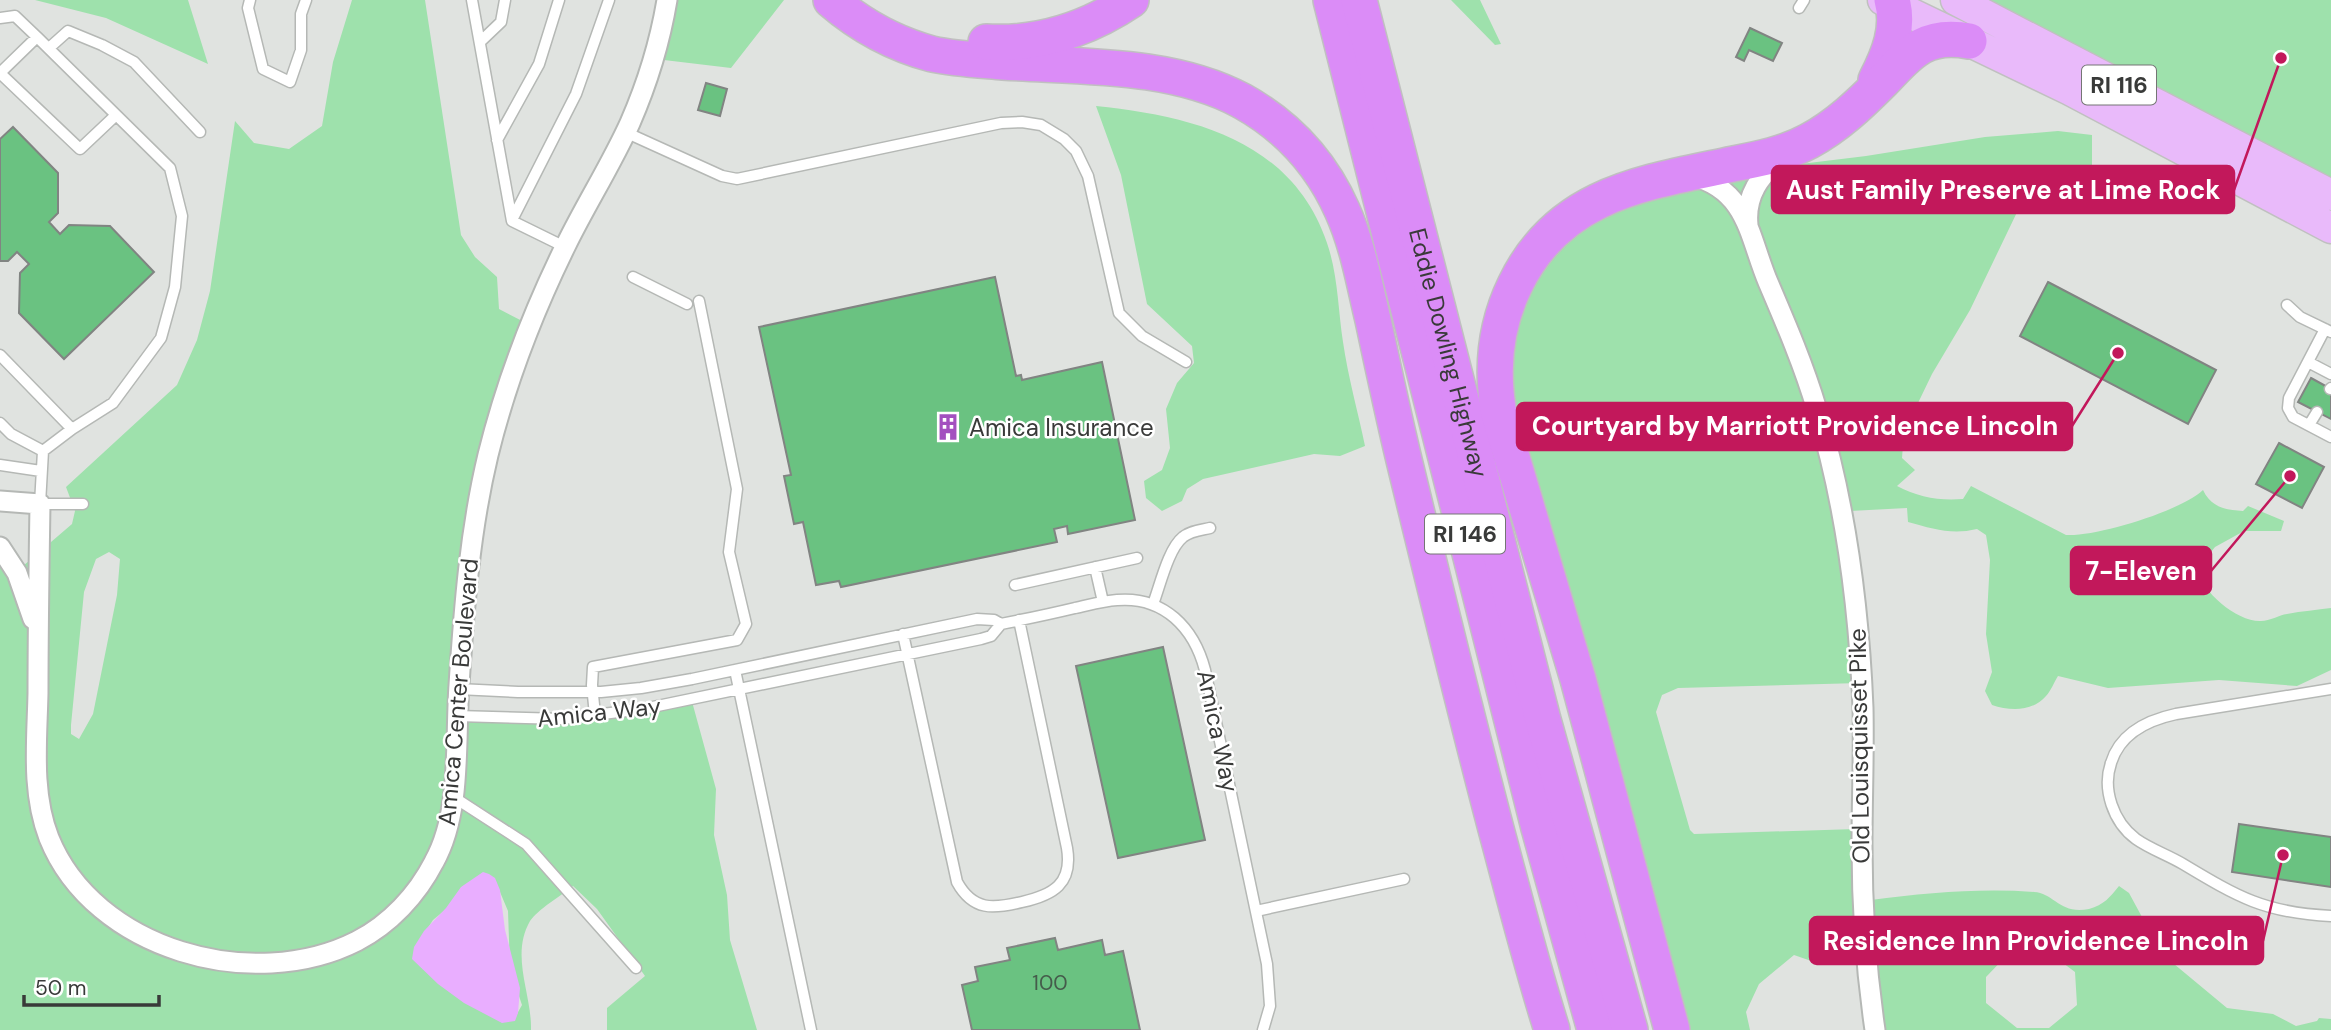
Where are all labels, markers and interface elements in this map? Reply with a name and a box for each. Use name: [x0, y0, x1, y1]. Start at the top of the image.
road number: RI 116: [2082, 66, 2156, 104]
callout: Aust Family Preserve at Lime Rock: [1772, 166, 2234, 213]
text: Aust Family Preserve at Lime Rock: [1786, 173, 2220, 207]
street label: Eddie Dowling Highway: [1402, 225, 1496, 481]
callout: Courtyard by Marriott Providence Lincoln: [1517, 403, 2072, 450]
text: Courtyard by Marriott Providence Lincoln: [1532, 409, 2058, 443]
building icon: Amica Insurance: [933, 412, 963, 442]
place label: Amica Insurance: [969, 412, 1154, 443]
road number: RI 146: [1425, 514, 1505, 554]
callout: 7-Eleven: [2071, 547, 2211, 594]
text: 7-Eleven: [2085, 554, 2197, 588]
street label: Amica Center Boulevard: [431, 557, 485, 827]
street label: Old Louisquisset Pike: [1841, 628, 1877, 864]
street label: Amica Way: [1190, 667, 1246, 795]
street label: Amica Way: [536, 690, 662, 734]
callout: Residence Inn Providence Lincoln: [1810, 917, 2263, 964]
text: Residence Inn Providence Lincoln: [1823, 924, 2249, 958]
scale bar: [24, 964, 159, 1008]
house number: 100: [1032, 969, 1068, 997]
text: 50 m: [35, 974, 86, 1002]

